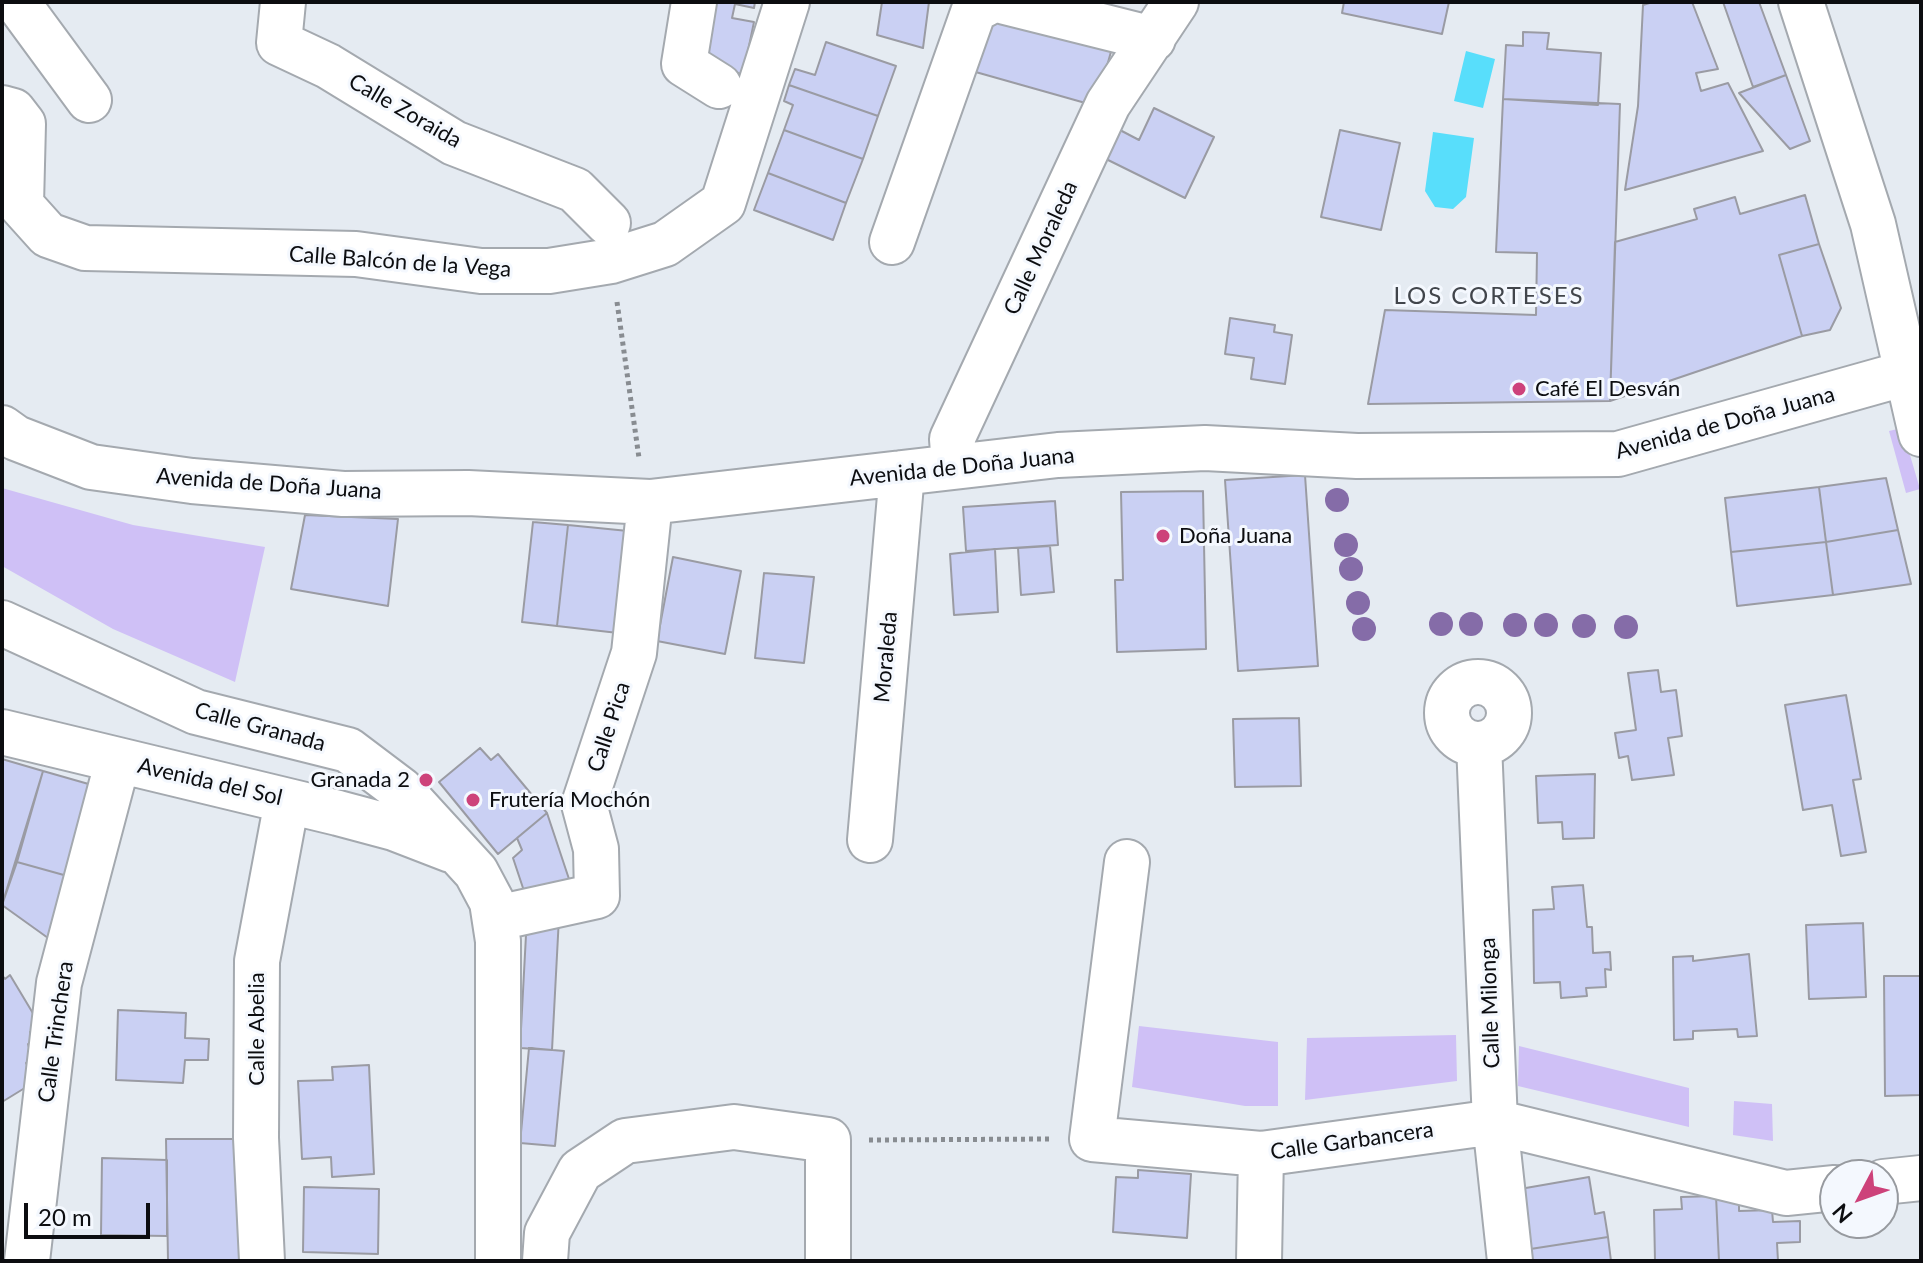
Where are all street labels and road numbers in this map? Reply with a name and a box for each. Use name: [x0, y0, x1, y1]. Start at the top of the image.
street label: Calle Zoraida: [344, 68, 466, 154]
street label: Calle Moraleda: [998, 177, 1084, 319]
street label: Calle Balcón de la Vega: [288, 241, 512, 283]
street label: Avenida de Doña Juana: [1612, 381, 1838, 465]
street label: Avenida de Doña Juana: [848, 442, 1076, 492]
street label: Avenida de Doña Juana: [155, 463, 383, 505]
street label: Moraleda: [869, 610, 903, 704]
street label: Calle Pica: [582, 679, 636, 775]
street label: Calle Granada: [192, 697, 328, 757]
street label: Avenida del Sol: [135, 753, 285, 811]
street label: Calle Milonga: [1475, 937, 1505, 1069]
street label: Calle Trinchera: [33, 960, 79, 1104]
street label: Calle Abelia: [244, 972, 270, 1086]
street label: Calle Garbancera: [1269, 1116, 1435, 1166]

